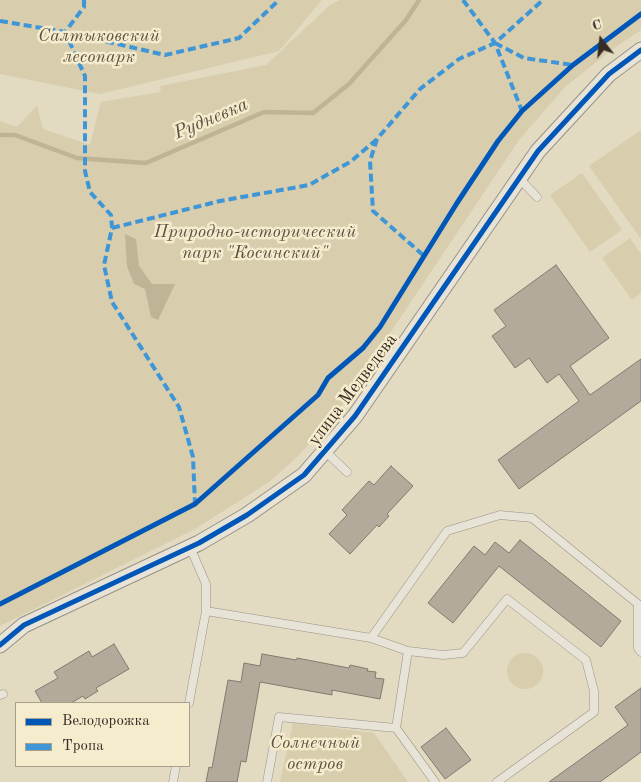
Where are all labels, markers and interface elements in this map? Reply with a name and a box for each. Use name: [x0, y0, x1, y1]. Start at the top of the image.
north arrow: [576, 15, 626, 65]
text: С: [590, 18, 603, 34]
park label: Салтыковский лесопарк: [38, 25, 160, 68]
water label: Рудневка: [170, 93, 252, 145]
park label: Природно-исторический парк "Косинский": [154, 221, 356, 264]
street label: улица Медведева: [304, 330, 402, 450]
legend: [15, 702, 190, 767]
text: Велодорожка: [62, 714, 150, 729]
park label: Солнечный остров: [270, 732, 360, 774]
text: Тропа: [62, 739, 104, 754]

